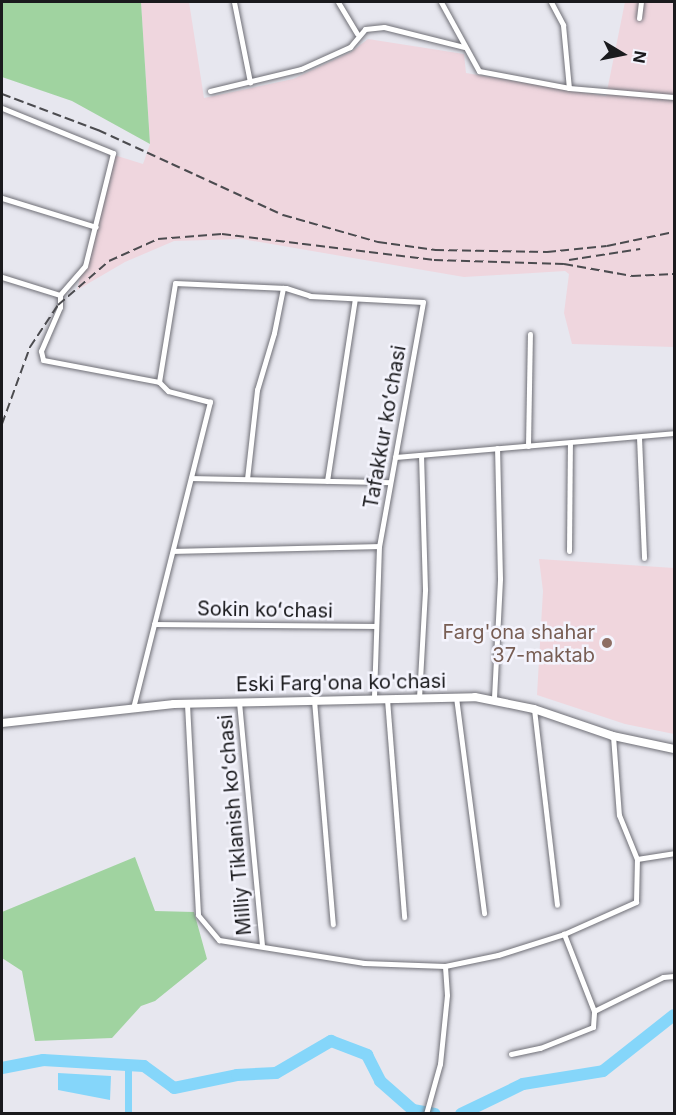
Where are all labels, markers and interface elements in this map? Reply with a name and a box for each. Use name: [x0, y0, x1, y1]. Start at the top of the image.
north arrow: [592, 24, 652, 84]
text: N: [629, 49, 651, 65]
street label: Tafakkur koʻchasi: [359, 343, 411, 511]
street label: Sokin koʻchasi: [197, 597, 333, 623]
place label: Farg'ona shahar 37-maktab: [442, 620, 595, 667]
marker: Farg'ona shahar 37-maktab: [600, 636, 614, 650]
street label: Eski Farg'ona ko'chasi: [236, 669, 446, 697]
street label: Milliy Tiklanish koʻchasi: [213, 714, 257, 936]

